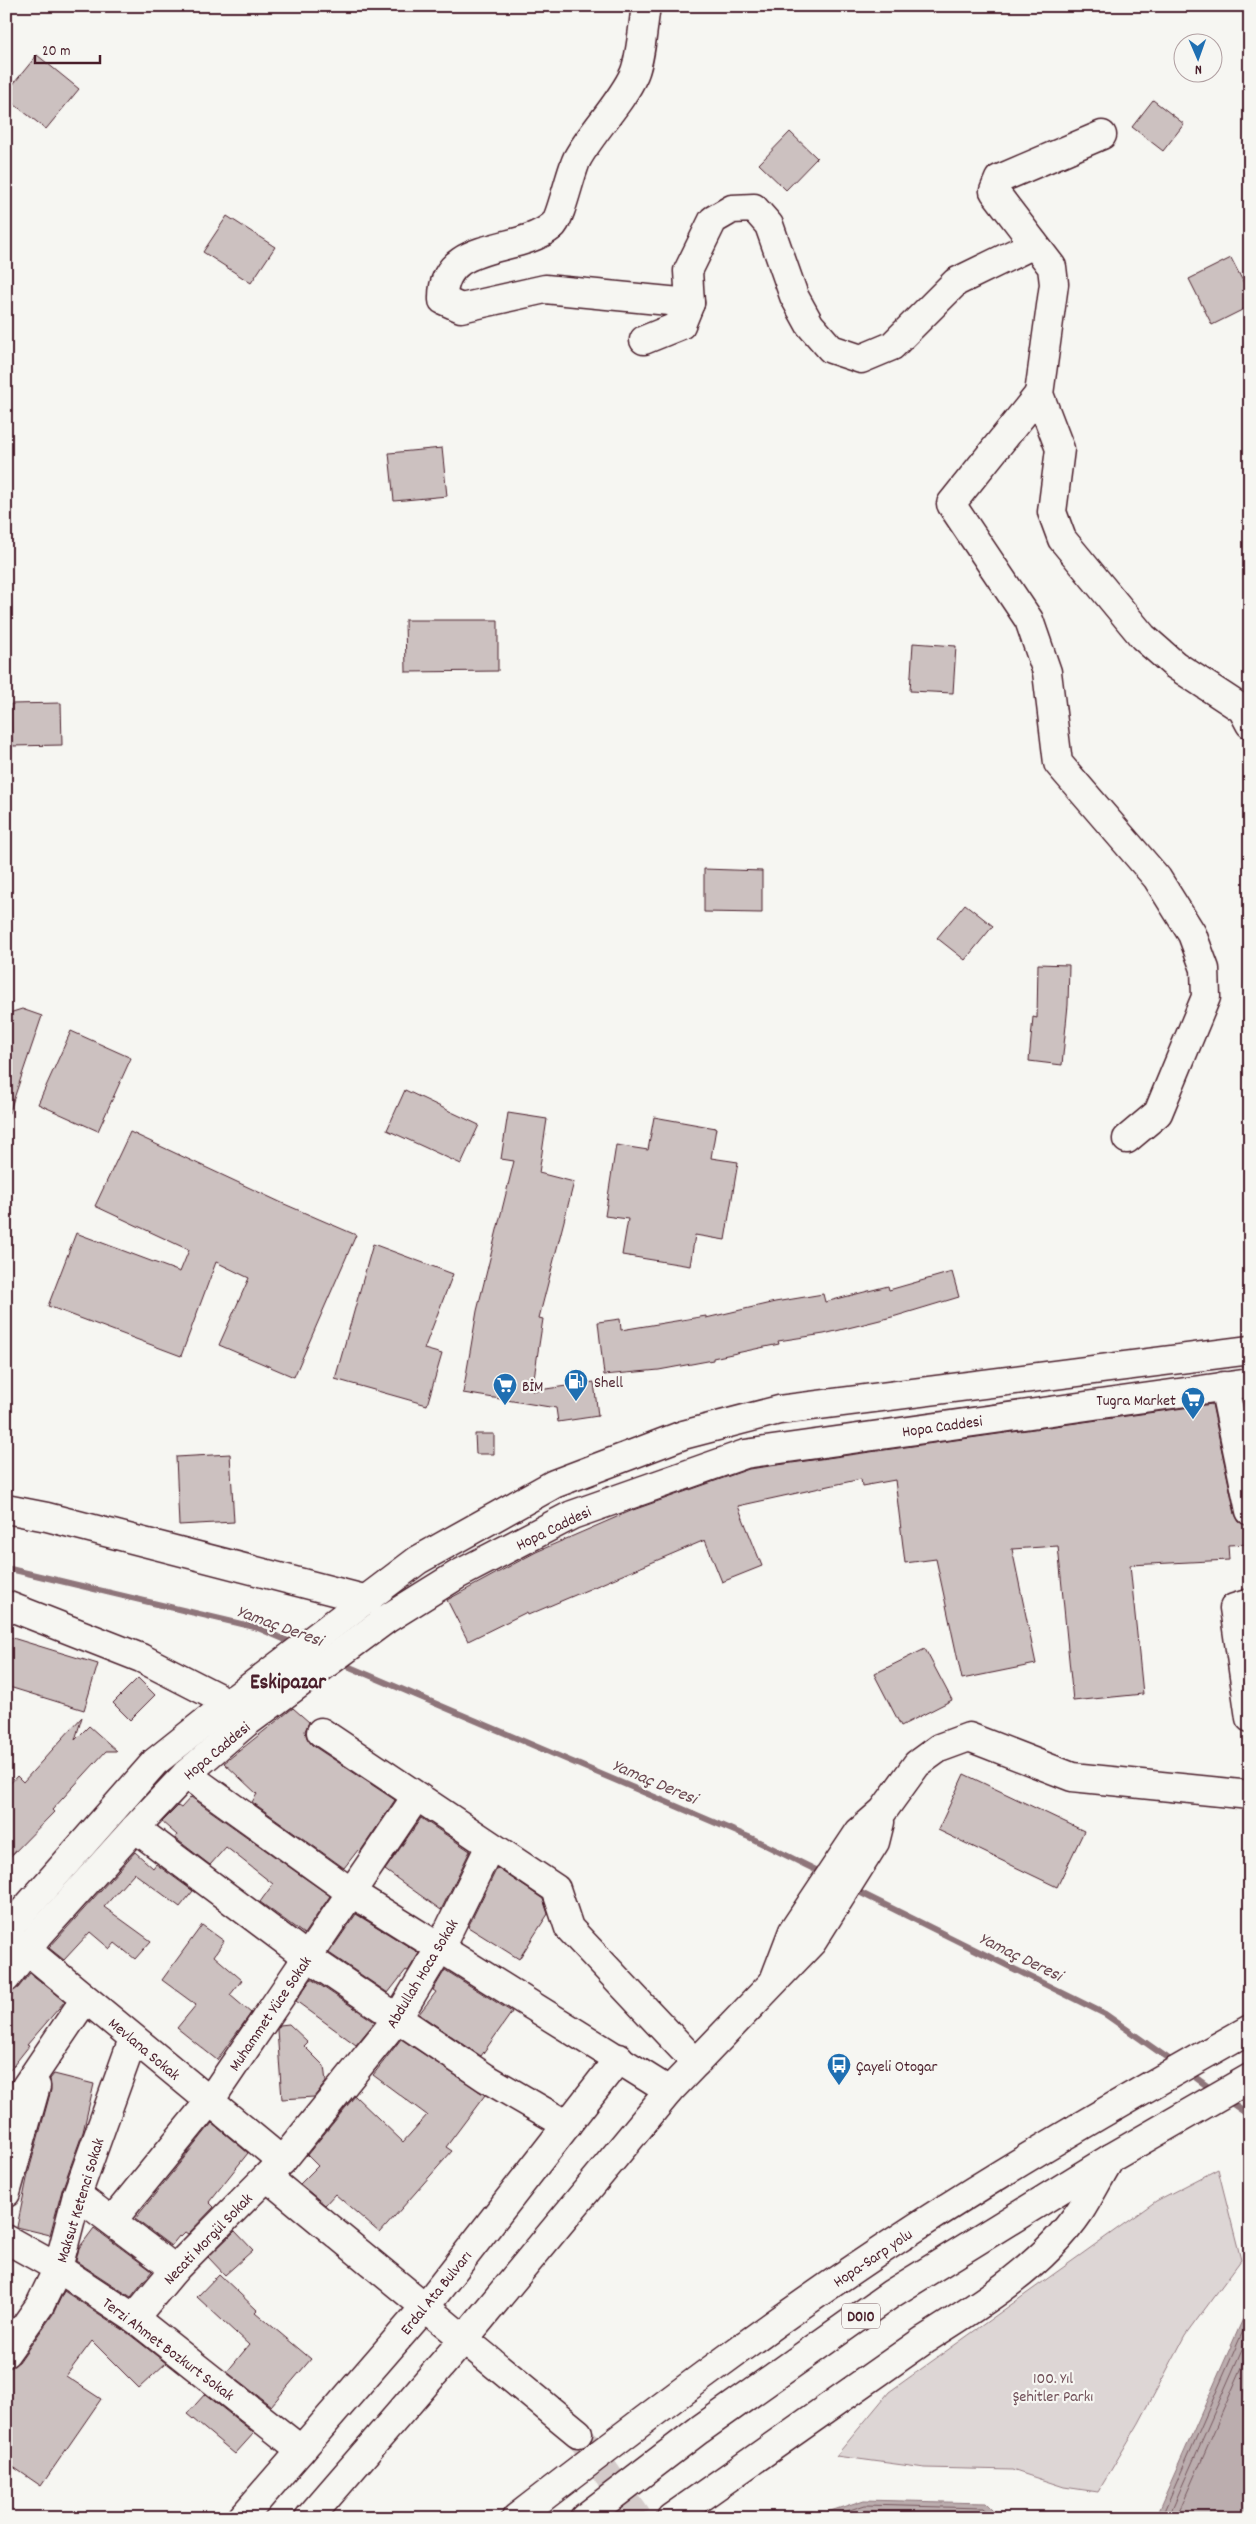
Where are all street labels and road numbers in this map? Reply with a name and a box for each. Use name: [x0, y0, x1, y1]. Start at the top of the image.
street label: Hopa Caddesi: [901, 1410, 984, 1444]
street label: Hopa Caddesi: [513, 1501, 596, 1557]
street label: Hopa Caddesi: [179, 1717, 256, 1787]
street label: Abdullah Hoca Sokak: [381, 1915, 465, 2033]
street label: Muhammet Yüce Sokak: [224, 1952, 318, 2077]
street label: Mevlana Sokak: [102, 2013, 184, 2087]
street label: Maksut Ketenci Sokak: [52, 2136, 111, 2266]
street label: Necati Morgül Sokak: [159, 2189, 259, 2291]
street label: Hopa-Sarp yolu: [829, 2224, 918, 2294]
street label: Erdal Ata Bulvarı: [396, 2246, 478, 2341]
street label: Terzi Ahmet Bozkurt Sokak: [97, 2293, 238, 2407]
road number: D010: [842, 2304, 880, 2328]

